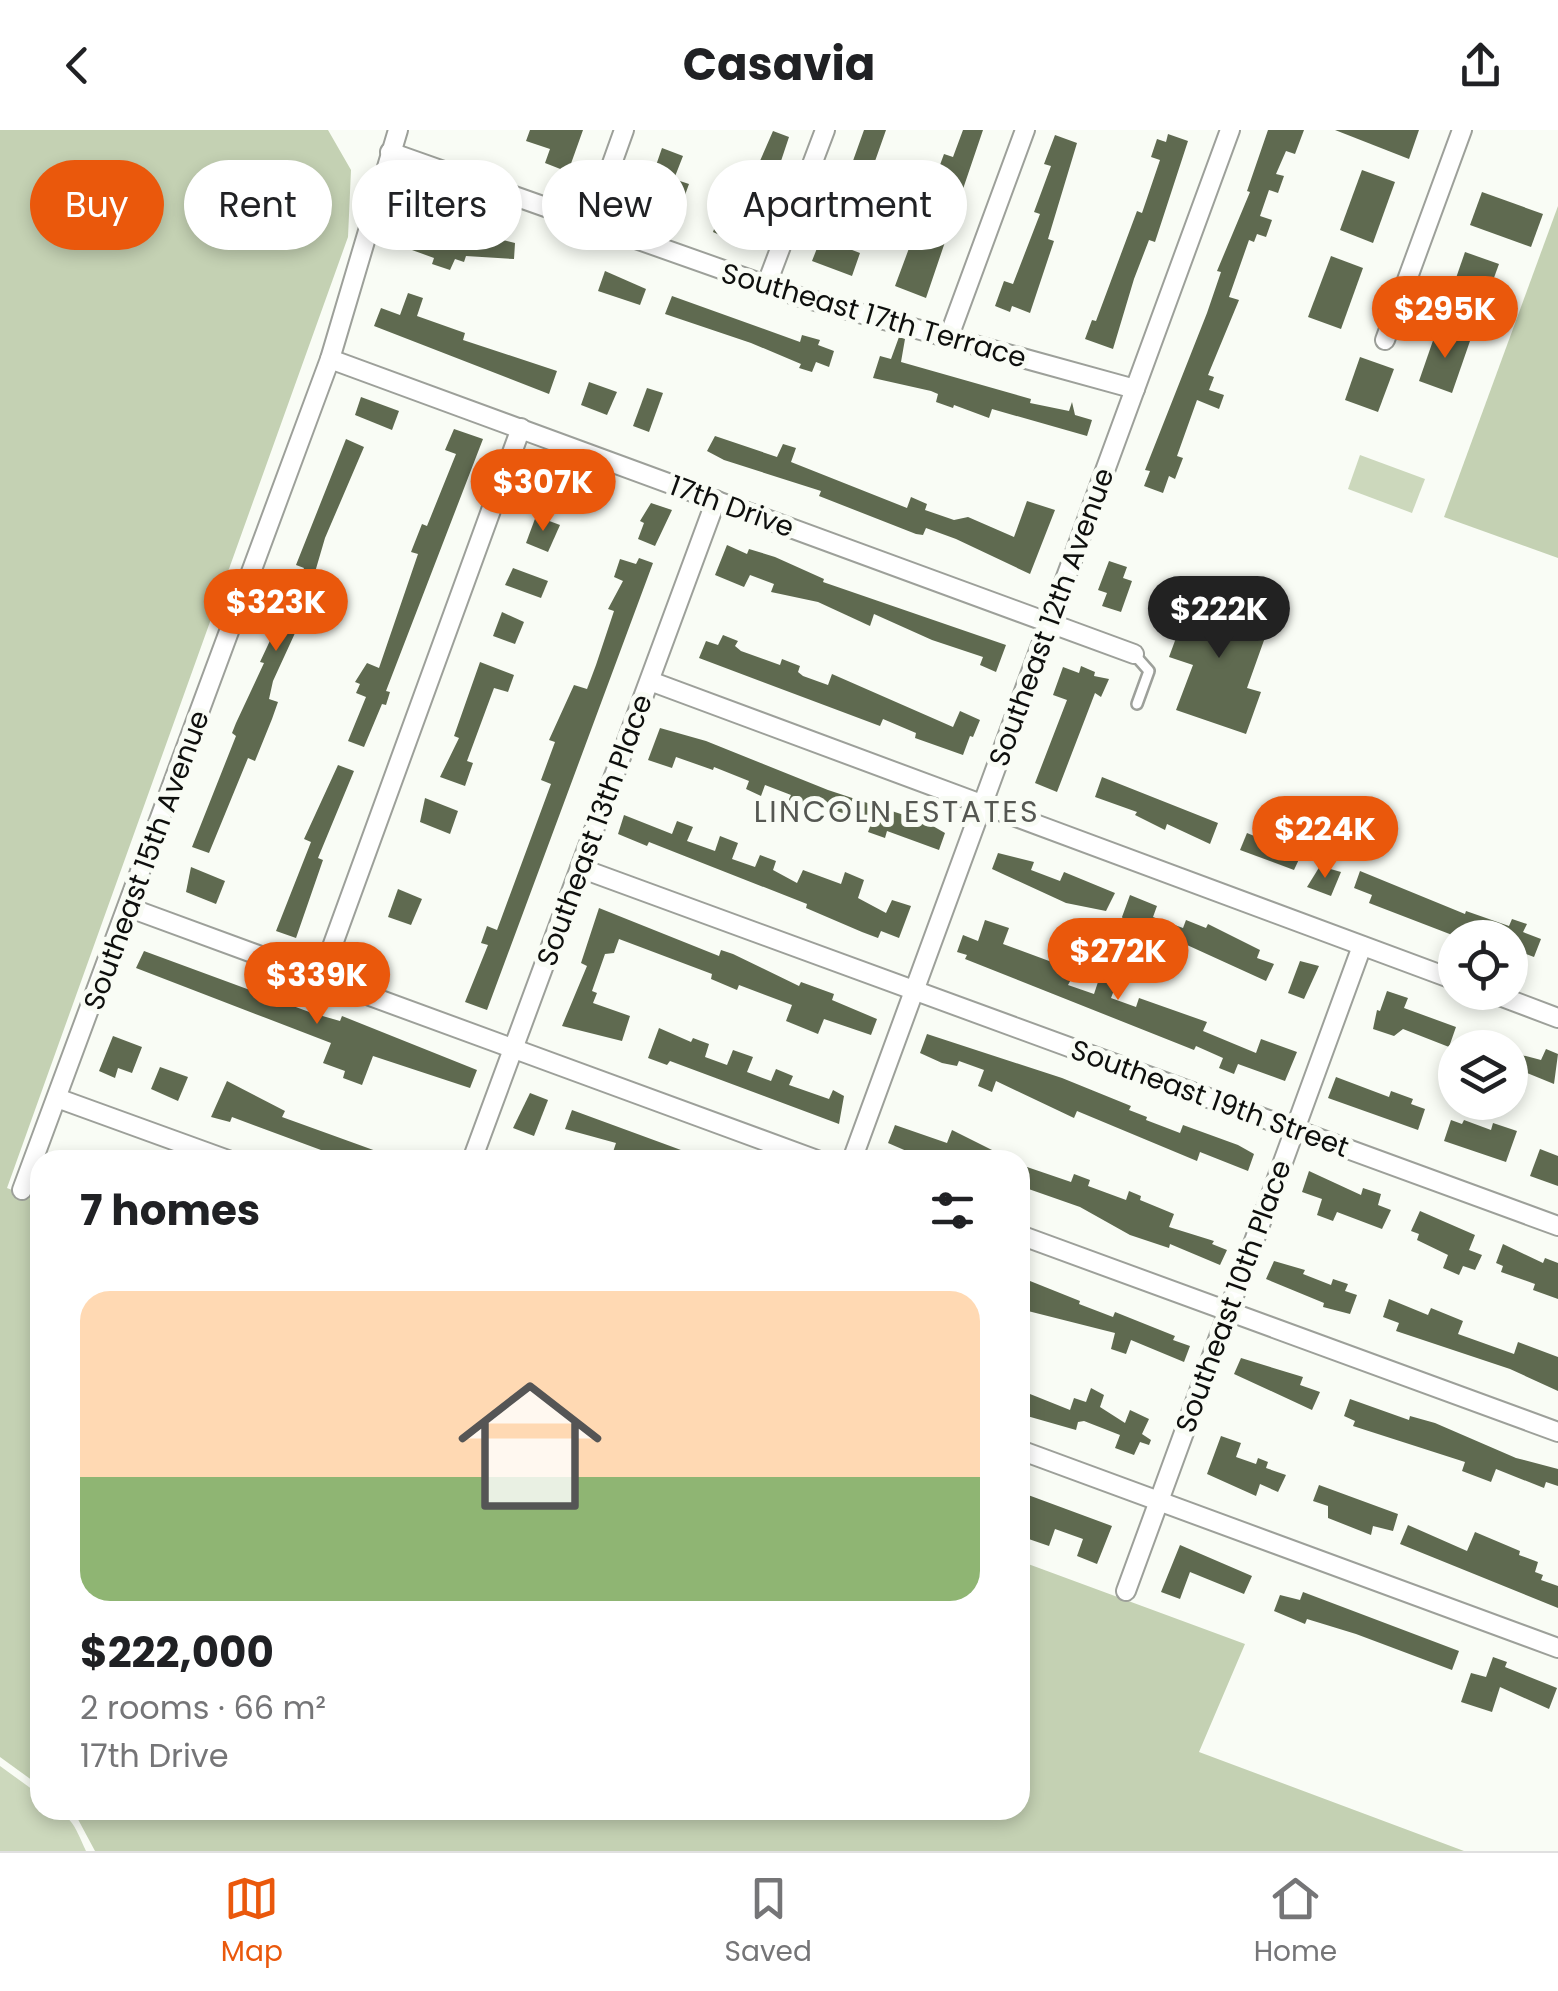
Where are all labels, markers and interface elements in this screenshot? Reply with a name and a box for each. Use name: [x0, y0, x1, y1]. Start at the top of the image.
text: Casavia: [683, 33, 875, 96]
icon: back: [50, 38, 105, 93]
icon: share: [1453, 38, 1508, 93]
chip: Buy: [30, 160, 164, 250]
chip: Rent: [184, 160, 332, 250]
chip: Filters: [352, 160, 522, 250]
chip: New: [542, 160, 687, 250]
chip: Apartment: [707, 160, 967, 250]
street label: Southeast 17th Terrace: [717, 253, 1031, 378]
pin: $295K: [1375, 276, 1515, 361]
text: $295K: [1394, 286, 1496, 331]
pin: $307K: [473, 449, 613, 534]
text: $307K: [493, 459, 593, 504]
street label: Southeast 12th Avenue: [979, 463, 1124, 772]
street label: 17th Drive: [664, 466, 800, 547]
pin: $323K: [206, 569, 346, 654]
pin: $222K: [1149, 576, 1289, 661]
text: $323K: [226, 579, 326, 624]
text: $222K: [1170, 586, 1268, 631]
street label: Southeast 13th Place: [527, 689, 662, 971]
street label: Southeast 15th Avenue: [74, 705, 219, 1015]
district label: LINCOLN ESTATES: [754, 790, 1040, 833]
pin: $224K: [1255, 796, 1395, 881]
text: $224K: [1274, 806, 1376, 851]
pin: $272K: [1048, 918, 1188, 1003]
map controls: [1438, 920, 1528, 1120]
button: locate: [1438, 920, 1528, 1010]
text: $272K: [1069, 928, 1167, 973]
pin: $339K: [247, 942, 387, 1027]
text: $339K: [266, 952, 368, 997]
street label: Southeast 19th Street: [1065, 1030, 1354, 1167]
button: layers: [1438, 1030, 1528, 1120]
street label: Southeast 10th Place: [1166, 1154, 1301, 1438]
text: 7 homes: [80, 1181, 260, 1240]
icon: filters: [925, 1183, 980, 1238]
icon: home: [440, 1356, 620, 1536]
text: $222,000: [80, 1623, 274, 1682]
text: 2 rooms · 66 m²: [80, 1685, 326, 1730]
text: 17th Drive: [80, 1733, 229, 1778]
tab: Map: [221, 1871, 283, 1973]
tab: Saved: [725, 1871, 812, 1973]
tab: Home: [1254, 1871, 1337, 1973]

